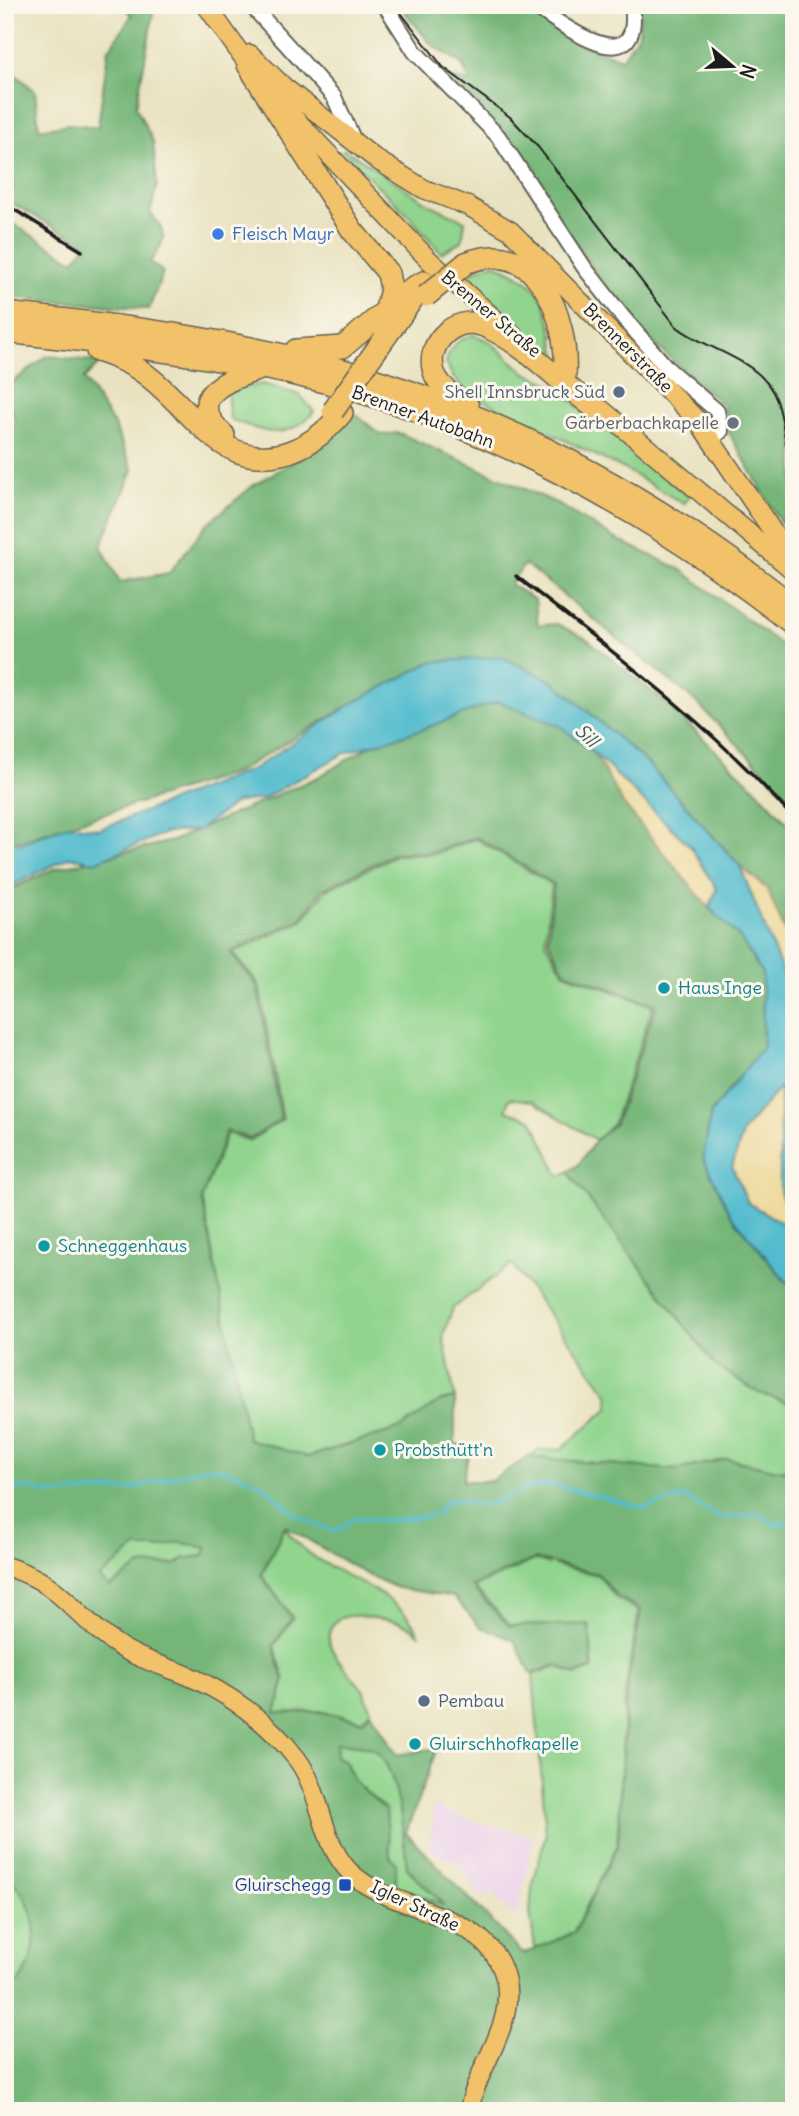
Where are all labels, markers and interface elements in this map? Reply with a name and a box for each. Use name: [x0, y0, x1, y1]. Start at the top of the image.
north arrow: [698, 32, 768, 102]
text: N: [735, 61, 762, 82]
place label: Fleisch Mayr: [232, 222, 335, 245]
marker: Fleisch Mayr: [210, 226, 226, 242]
street label: Brenner Straße: [437, 265, 546, 362]
street label: Brennerstraße: [579, 298, 678, 397]
street label: Brenner Autobahn: [349, 380, 497, 453]
place label: Shell Innsbruck Süd: [444, 380, 605, 403]
marker: Shell Innsbruck Süd: [611, 384, 627, 400]
place label: Gärberbachkapelle: [565, 411, 719, 434]
marker: Gärberbachkapelle: [725, 415, 741, 431]
water label: Sill: [570, 718, 606, 754]
place label: Haus Inge: [678, 976, 762, 999]
marker: Haus Inge: [656, 980, 672, 996]
place label: Schneggenhaus: [58, 1234, 187, 1257]
marker: Schneggenhaus: [36, 1238, 52, 1254]
place label: Probsthütt'n: [394, 1438, 493, 1461]
marker: Probsthütt'n: [372, 1442, 388, 1458]
place label: Pembau: [438, 1689, 504, 1712]
marker: Pembau: [416, 1693, 432, 1709]
place label: Gluirschhofkapelle: [429, 1732, 579, 1755]
marker: Gluirschhofkapelle: [407, 1736, 423, 1752]
place label: Gluirschegg: [235, 1873, 331, 1896]
street label: Igler Straße: [367, 1875, 463, 1936]
marker: Gluirschegg: [337, 1877, 353, 1893]

